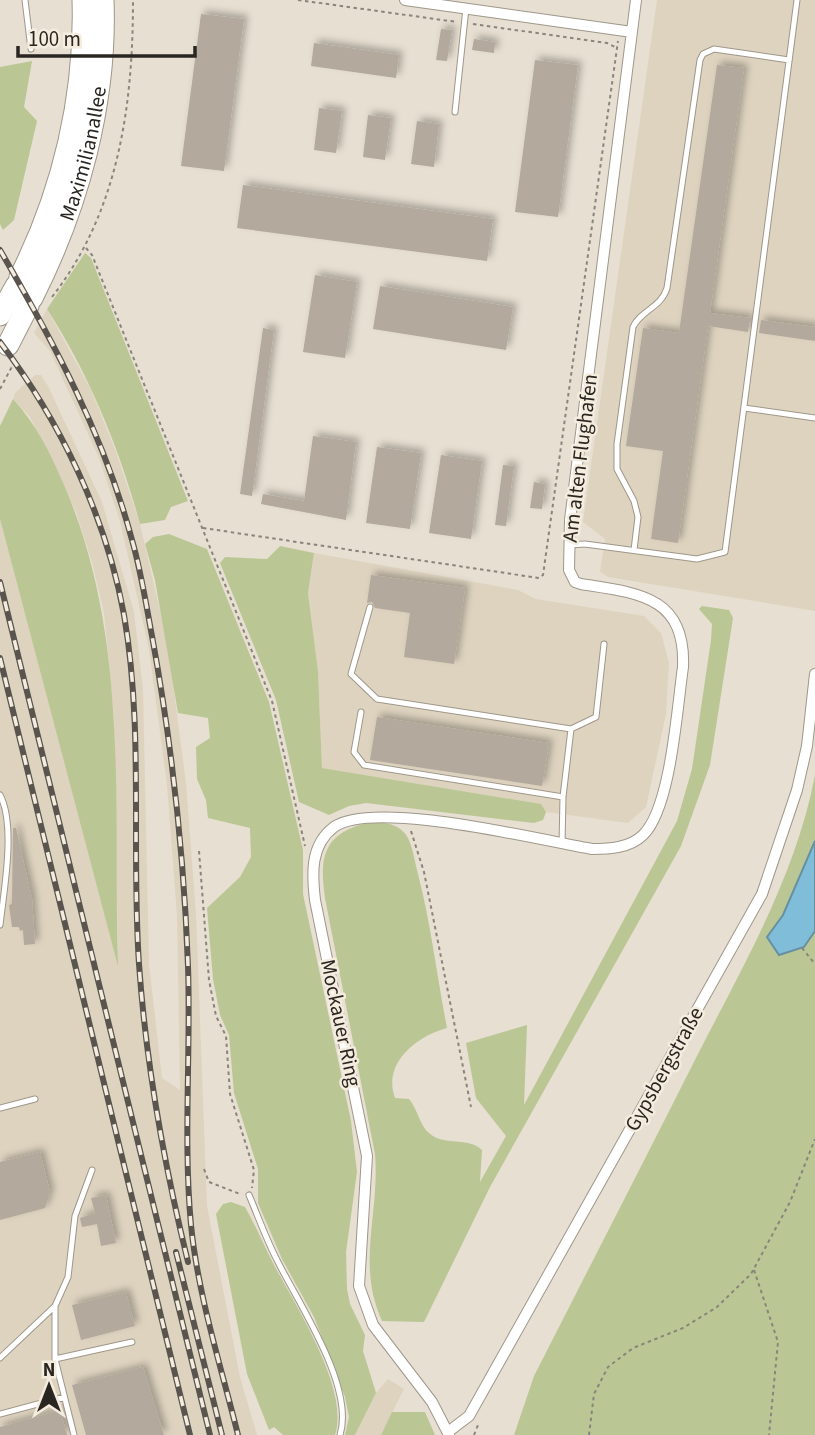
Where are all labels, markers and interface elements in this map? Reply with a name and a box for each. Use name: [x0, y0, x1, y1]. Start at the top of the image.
scale bar: [18, 14, 194, 58]
text: 100 m: [28, 24, 81, 54]
street label: Maximilianallee: [52, 84, 114, 225]
street label: Am alten Flughafen: [555, 372, 605, 544]
street label: Mockauer Ring: [313, 957, 369, 1090]
street label: Gypsbergstraße: [617, 1001, 711, 1137]
north arrow: [14, 1351, 84, 1421]
text: N: [43, 1357, 55, 1384]

